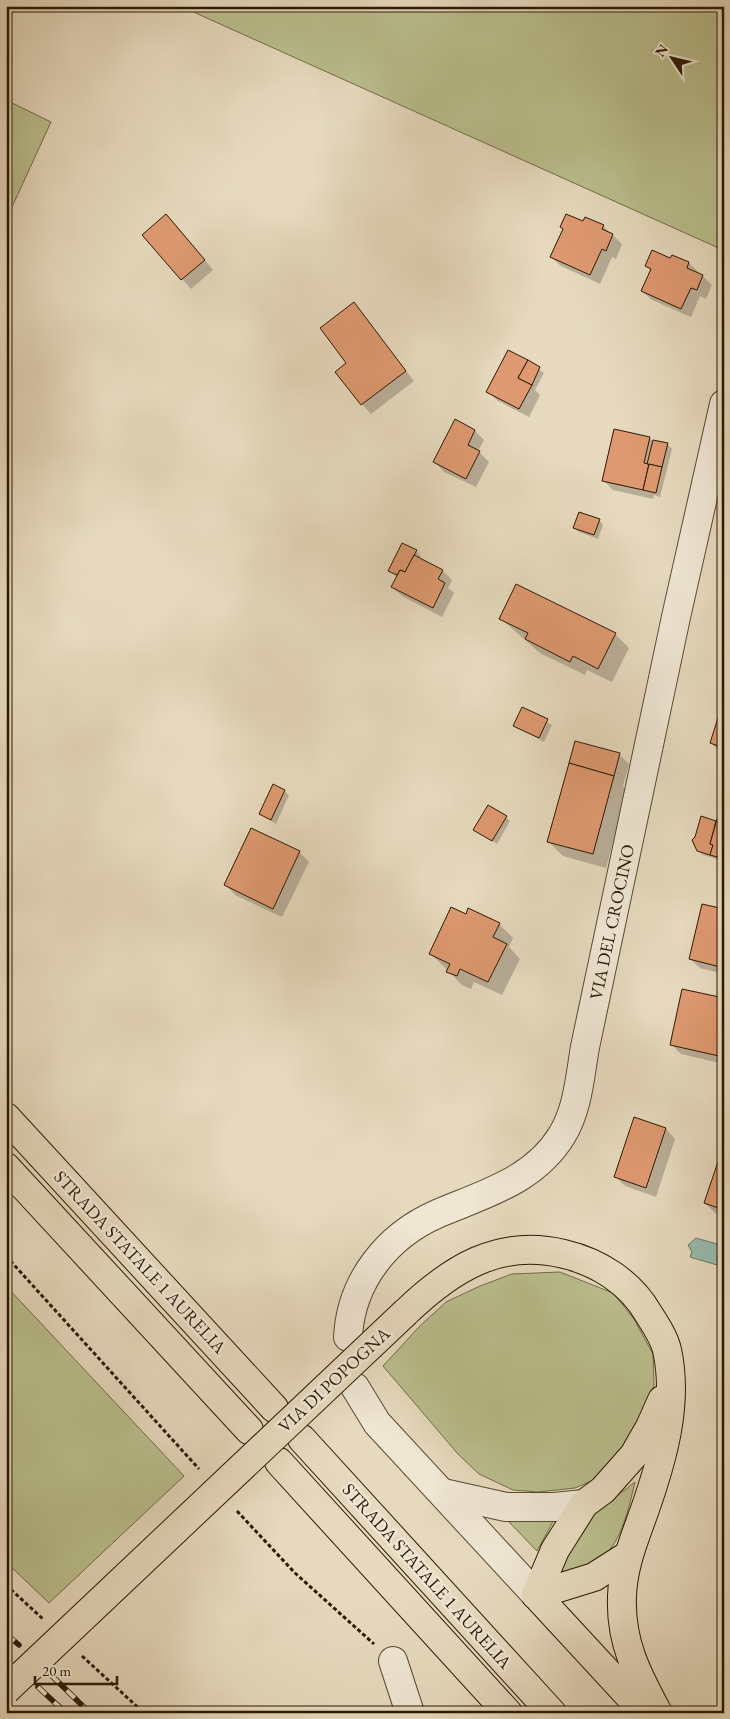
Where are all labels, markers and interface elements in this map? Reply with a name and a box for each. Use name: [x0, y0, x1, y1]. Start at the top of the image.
north arrow: [648, 32, 698, 82]
text: N: [651, 40, 672, 60]
street label: VIA DEL CROCINO: [584, 842, 639, 1002]
street label: STRADA STATALE 1 AURELIA: [49, 1165, 232, 1359]
street label: VIA DI POPOGNA: [273, 1322, 395, 1437]
street label: STRADA STATALE 1 AURELIA: [338, 1478, 517, 1674]
scale bar: [35, 1654, 118, 1686]
text: 20 m: [42, 1661, 71, 1680]

